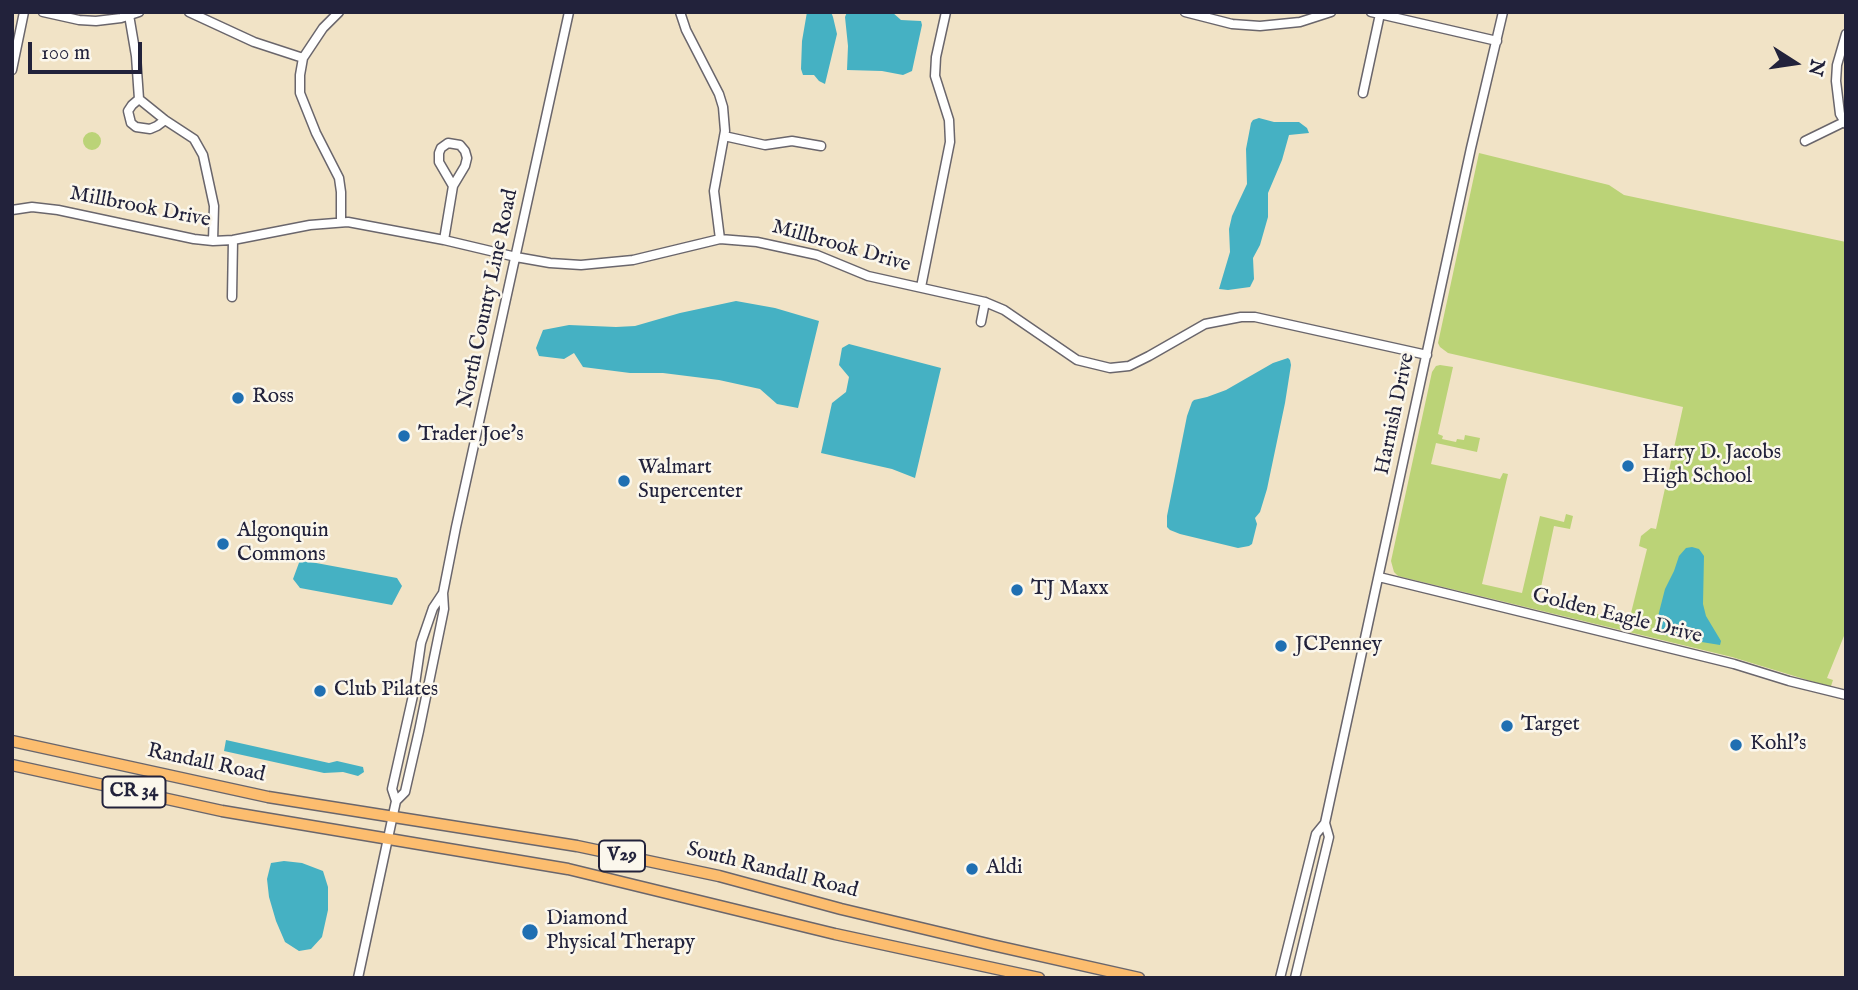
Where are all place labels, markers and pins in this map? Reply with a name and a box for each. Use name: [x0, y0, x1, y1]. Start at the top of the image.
place label: Ross: [252, 385, 294, 411]
marker: Ross: [230, 390, 246, 406]
place label: Trader Joe's: [418, 423, 524, 449]
marker: Trader Joe's: [396, 428, 412, 444]
place label: Harry D. Jacobs High School: [1642, 441, 1781, 491]
place label: Walmart Supercenter: [638, 456, 743, 506]
marker: Harry D. Jacobs High School: [1620, 458, 1636, 474]
marker: Walmart Supercenter: [616, 473, 632, 489]
place label: Algonquin Commons: [237, 519, 329, 569]
marker: Algonquin Commons: [215, 536, 231, 552]
place label: TJ Maxx: [1031, 577, 1109, 603]
marker: TJ Maxx: [1009, 582, 1025, 598]
place label: JCPenney: [1295, 633, 1382, 659]
marker: JCPenney: [1273, 638, 1289, 654]
place label: Club Pilates: [334, 678, 438, 704]
marker: Club Pilates: [312, 683, 328, 699]
place label: Target: [1521, 713, 1580, 739]
marker: Target: [1499, 718, 1515, 734]
place label: Kohl's: [1750, 732, 1806, 758]
marker: Kohl's: [1728, 737, 1744, 753]
place label: Aldi: [986, 856, 1023, 882]
marker: Aldi: [964, 861, 980, 877]
place label: Diamond Physical Therapy: [546, 907, 695, 957]
marker: Diamond Physical Therapy: [520, 922, 540, 942]

